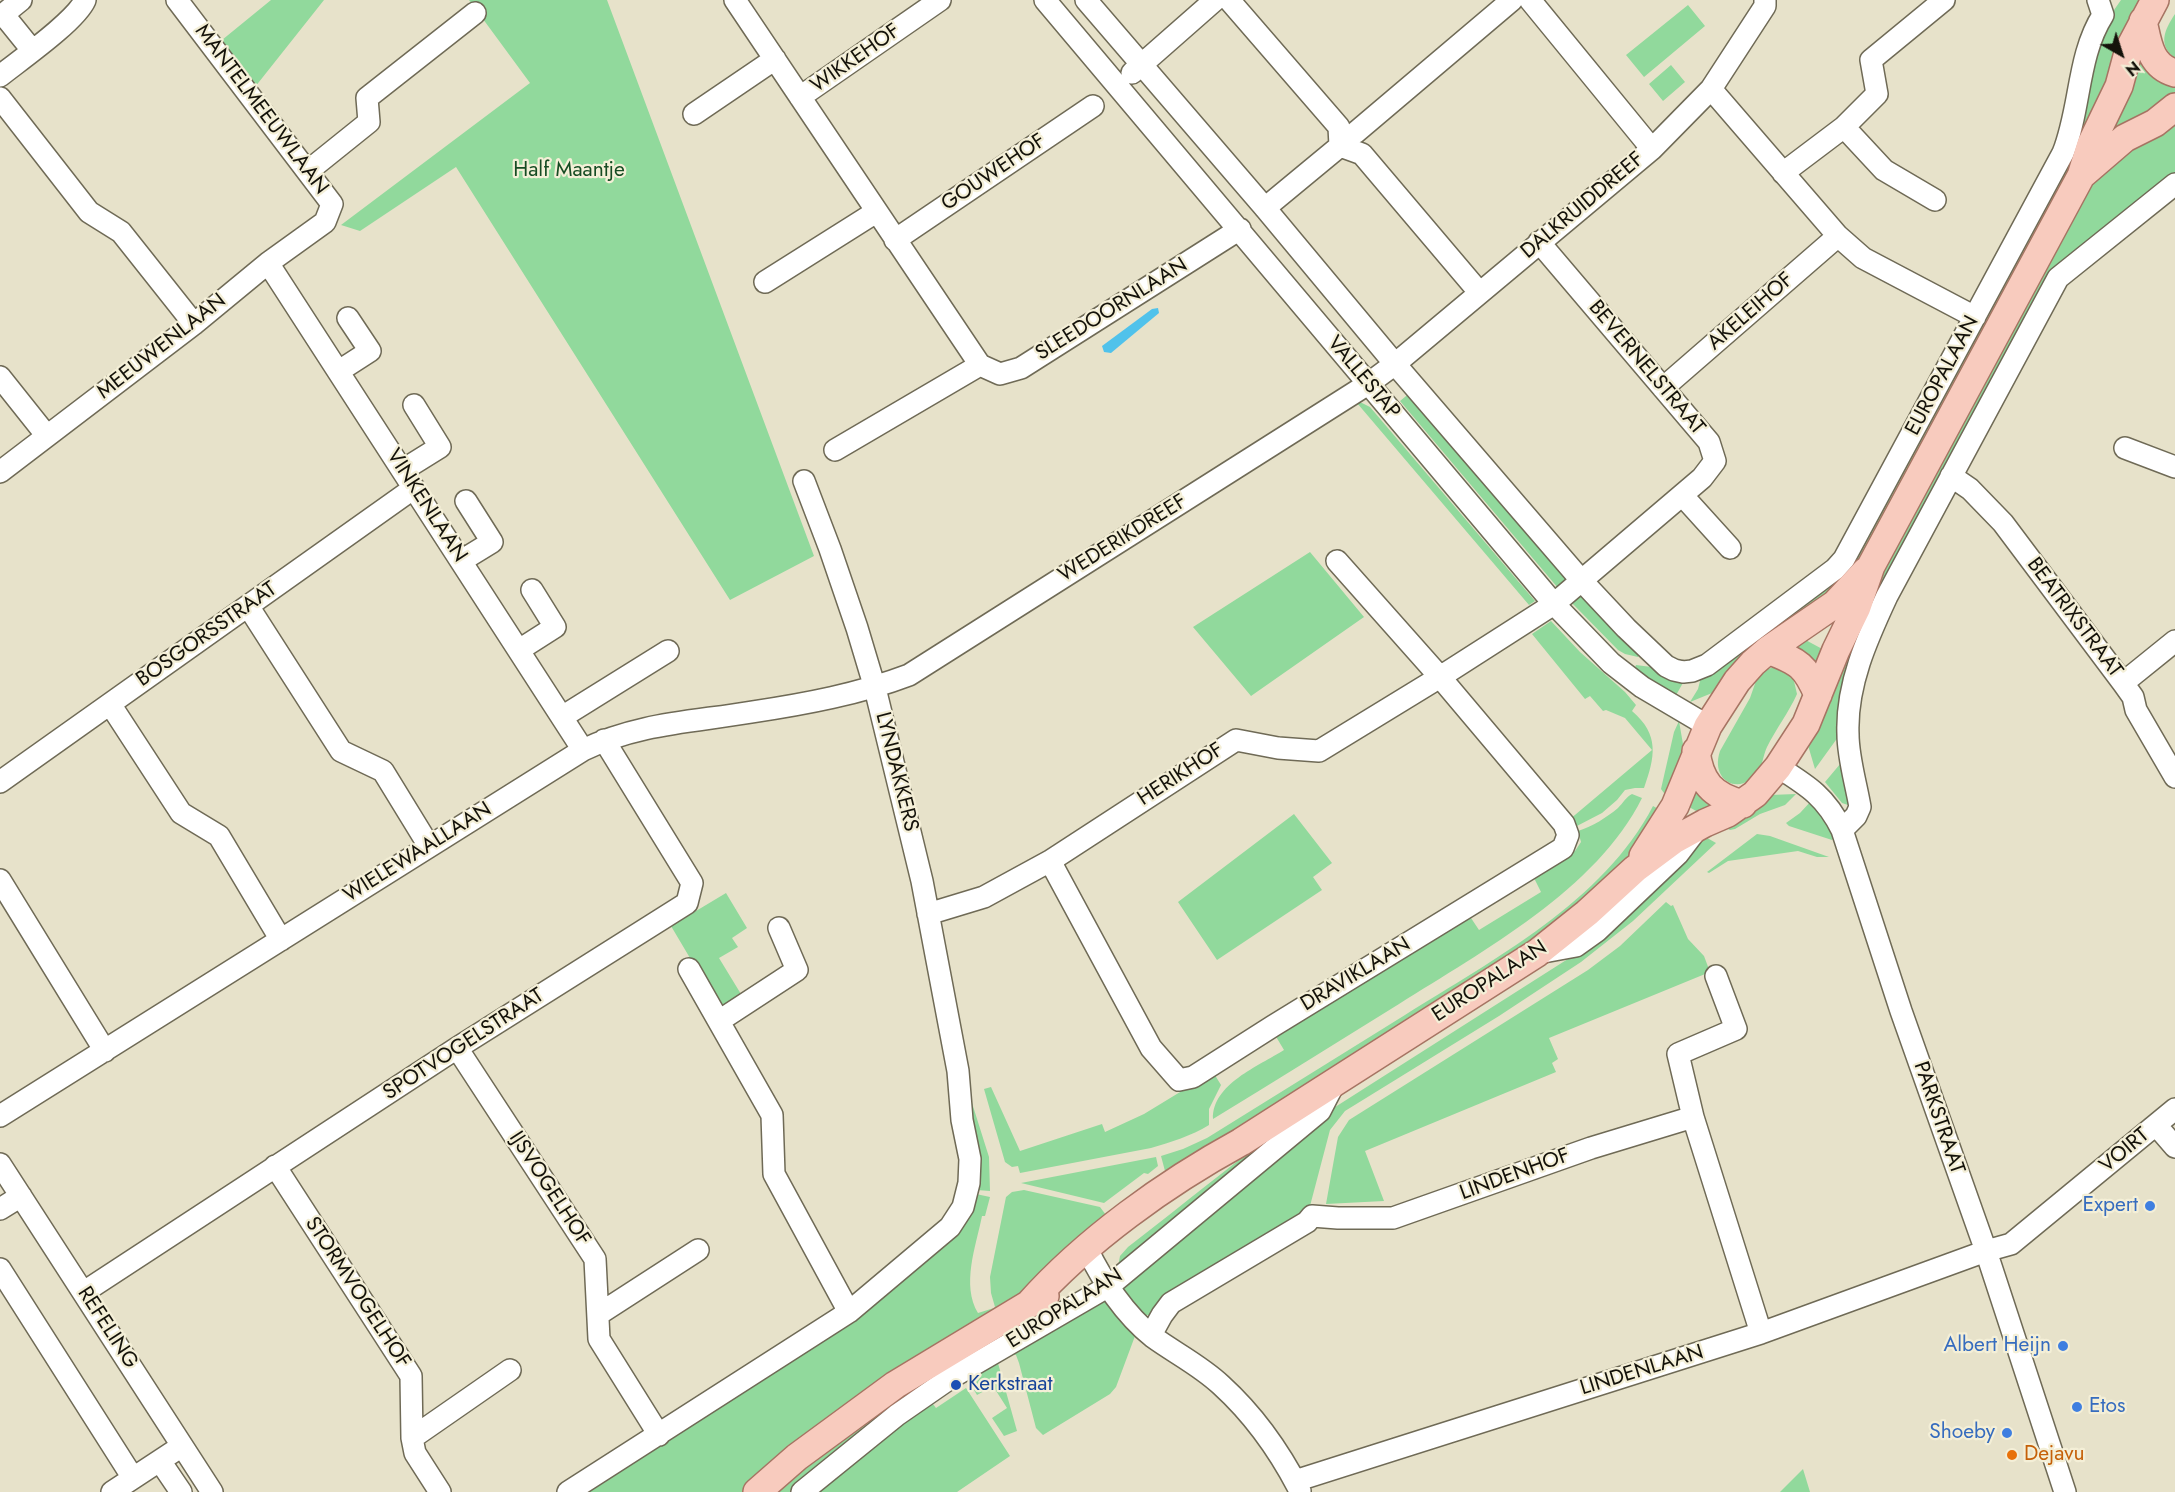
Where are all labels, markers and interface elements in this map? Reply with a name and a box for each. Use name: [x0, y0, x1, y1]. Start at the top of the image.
street label: WIKKEHOF: [806, 19, 906, 99]
street label: MANTELMEEUWLAAN: [189, 20, 333, 200]
north arrow: [2091, 24, 2151, 84]
text: N: [2120, 55, 2145, 81]
street label: GOUWEHOF: [937, 129, 1051, 217]
street label: DALKRUIDDREEF: [1516, 147, 1650, 265]
park label: Half Maantje: [513, 158, 625, 184]
street label: SLEEDOORNLAAN: [1031, 253, 1193, 367]
street label: AKELEIHOF: [1703, 268, 1799, 356]
street label: MEEUWENLAAN: [93, 289, 231, 405]
street label: BEVERNELSTRAAT: [1583, 296, 1709, 440]
street label: EUROPALAAN: [1901, 312, 1985, 440]
street label: VALLESTAP: [1321, 331, 1405, 425]
street label: VINKENLAAN: [380, 445, 472, 567]
street label: WEDERIKDREEF: [1054, 489, 1192, 589]
street label: BEATRIXSTRAAT: [2021, 553, 2127, 683]
street label: BOSGORSSTRAAT: [132, 577, 282, 693]
street label: LYNDAKKERS: [869, 710, 923, 834]
street label: HERIKHOF: [1133, 738, 1229, 812]
street label: WIELEWAALLAAN: [339, 797, 497, 909]
street label: DRAVIKLAAN: [1297, 932, 1415, 1018]
street label: EUROPALAAN: [1428, 936, 1552, 1028]
street label: SPOTVOGELSTRAAT: [379, 984, 549, 1106]
street label: PARKSTRAAT: [1907, 1058, 1969, 1178]
street label: VOIRT: [2095, 1123, 2155, 1179]
street label: IJSVOGELHOF: [503, 1127, 595, 1251]
street label: LINDENHOF: [1457, 1143, 1573, 1207]
place label: Expert: [2083, 1193, 2138, 1219]
marker: Expert: [2143, 1199, 2157, 1213]
street label: STORMVOGELHOF: [299, 1213, 415, 1373]
street label: EUROPALAAN: [1003, 1263, 1127, 1355]
street label: REFELING: [71, 1282, 143, 1374]
place label: Albert Heijn: [1943, 1333, 2051, 1359]
marker: Albert Heijn: [2056, 1339, 2070, 1353]
street label: LINDENLAAN: [1577, 1340, 1707, 1402]
place label: Kerkstraat: [968, 1372, 1052, 1398]
marker: Kerkstraat: [949, 1378, 963, 1392]
place label: Etos: [2089, 1394, 2126, 1420]
marker: Etos: [2070, 1400, 2084, 1414]
place label: Shoeby: [1929, 1420, 1995, 1446]
marker: Shoeby: [2000, 1426, 2014, 1440]
place label: Dejavu: [2024, 1442, 2085, 1468]
marker: Dejavu: [2005, 1448, 2019, 1462]

